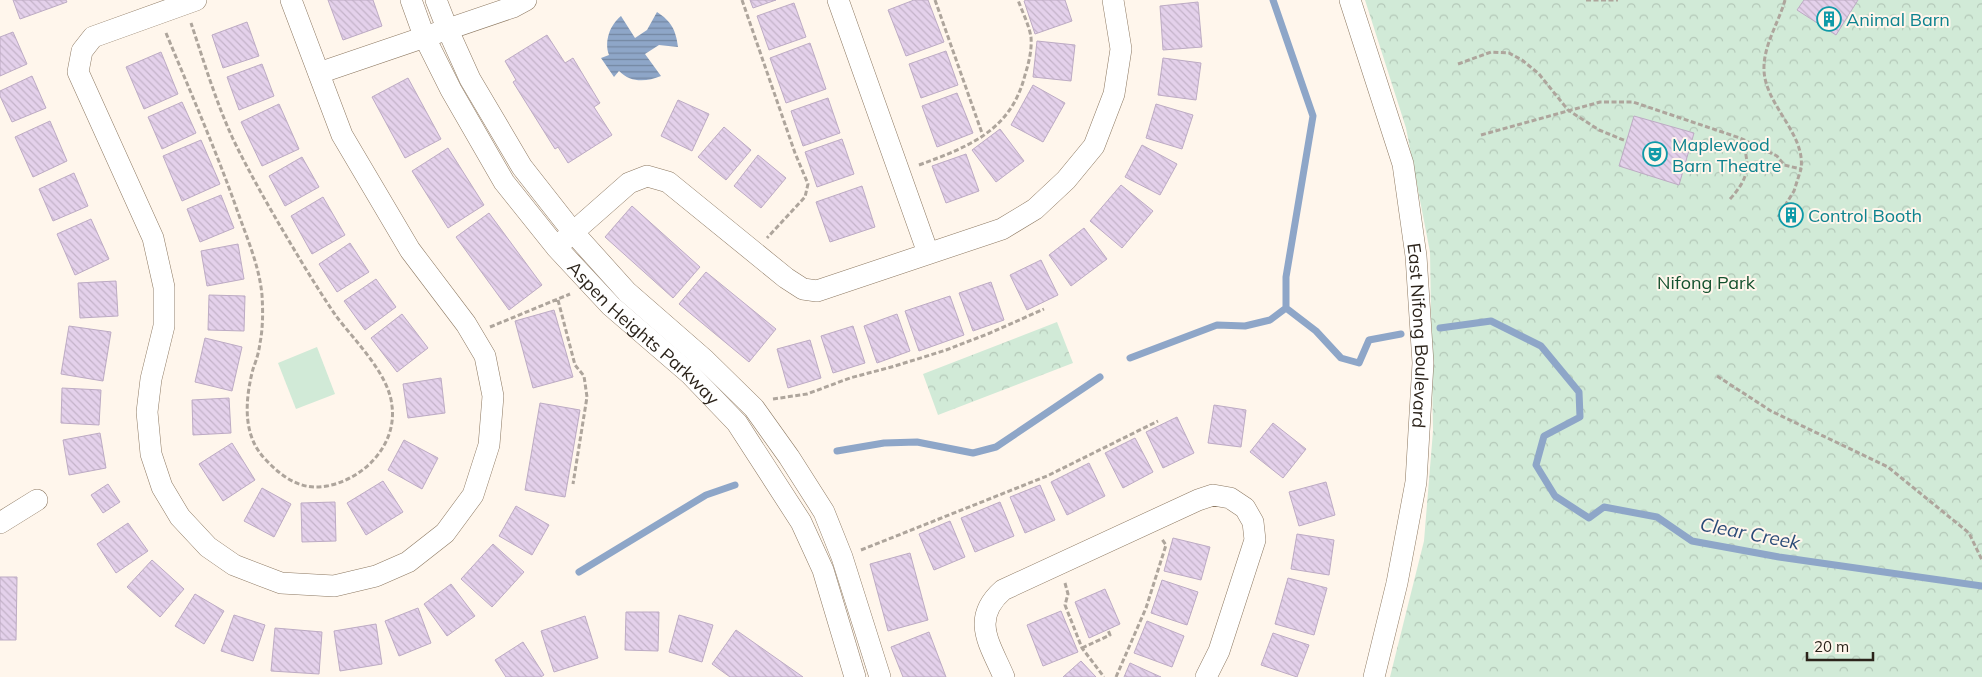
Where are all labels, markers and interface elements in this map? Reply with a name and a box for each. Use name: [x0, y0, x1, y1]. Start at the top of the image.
building icon: Animal Barn: [1816, 6, 1842, 32]
place label: Animal Barn: [1846, 8, 1950, 31]
place label: Maplewood Barn Theatre: [1672, 133, 1781, 177]
theatre icon: Maplewood Barn Theatre: [1642, 141, 1668, 167]
building icon: Control Booth: [1778, 202, 1804, 228]
place label: Control Booth: [1808, 204, 1922, 227]
street label: East Nifong Boulevard: [1403, 242, 1435, 429]
street label: Aspen Heights Parkway: [563, 256, 725, 410]
park label: Nifong Park: [1657, 271, 1756, 294]
water label: Clear Creek: [1698, 512, 1803, 555]
scale bar: [1807, 630, 1873, 662]
text: 20 m: [1814, 637, 1849, 656]

